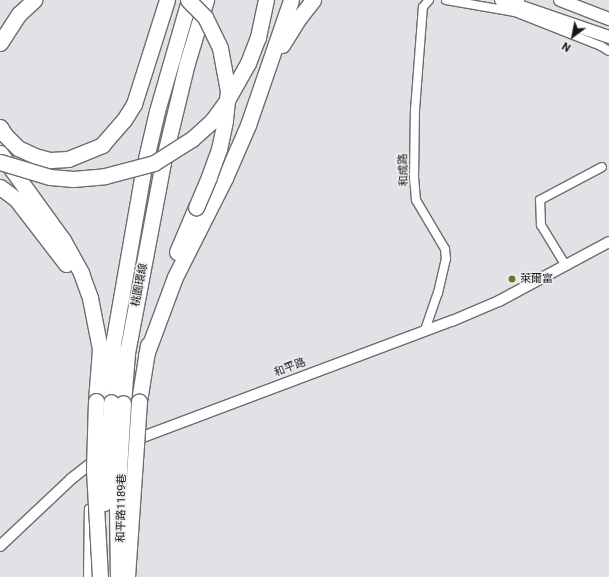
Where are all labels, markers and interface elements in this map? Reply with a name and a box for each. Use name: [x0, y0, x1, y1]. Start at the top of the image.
north arrow: [553, 16, 593, 56]
text: N: [560, 39, 573, 54]
street label: 和成路: [397, 153, 411, 187]
street label: 桃園環線: [129, 262, 151, 308]
place label: 萊爾富: [520, 272, 553, 286]
marker: 萊爾富: [507, 274, 517, 284]
street label: 和平路: [272, 356, 308, 380]
street label: 和平路1189巷: [115, 474, 129, 542]

